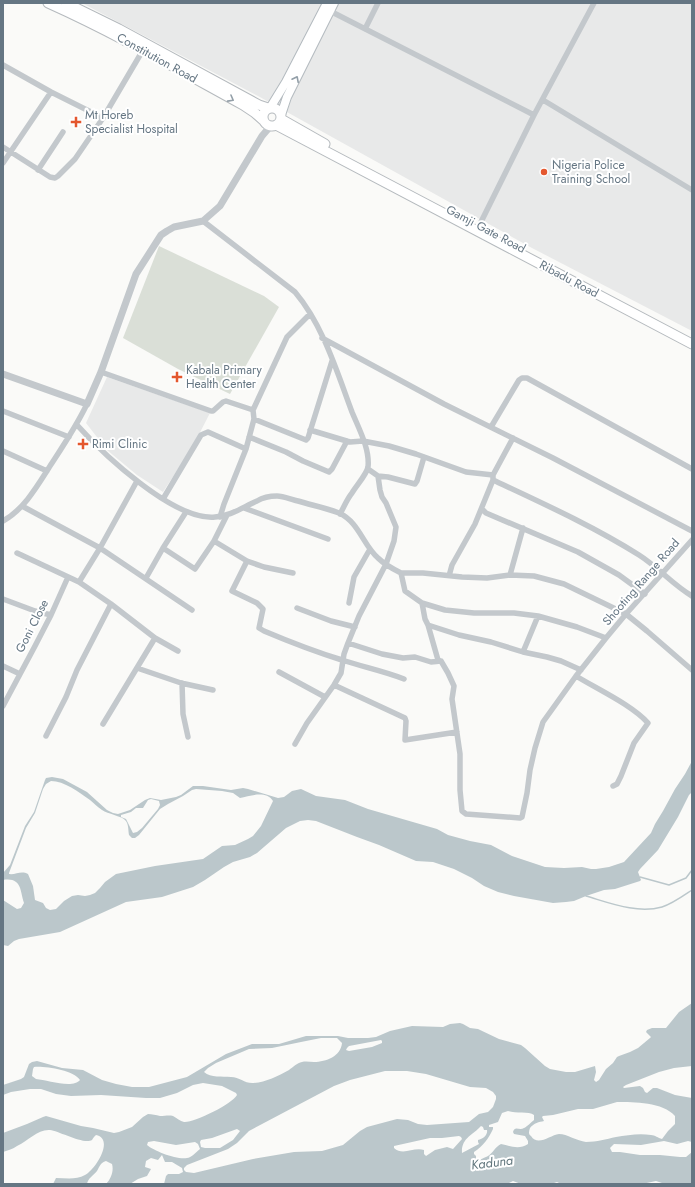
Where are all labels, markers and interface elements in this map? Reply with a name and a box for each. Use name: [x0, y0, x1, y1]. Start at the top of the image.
street label: Constitution Road: [114, 28, 200, 88]
one-way arrow: [291, 76, 299, 83]
one-way arrow: [227, 94, 235, 101]
place label: Mt Horeb Specialist Hospital: [85, 106, 178, 138]
marker: Mt Horeb Specialist Hospital: [70, 116, 82, 128]
place label: Nigeria Police Training School: [552, 156, 630, 188]
marker: Nigeria Police Training School: [539, 167, 549, 177]
street label: Gamji Gate Road: [443, 200, 529, 258]
street label: Ribadu Road: [536, 256, 602, 302]
place label: Kabala Primary Health Center: [186, 361, 262, 393]
marker: Kabala Primary Health Center: [171, 371, 183, 383]
place label: Rimi Clinic: [92, 435, 147, 453]
marker: Rimi Clinic: [77, 438, 89, 450]
street label: Shooting Range Road: [598, 535, 684, 629]
street label: Goni Close: [11, 596, 53, 656]
water label: Kaduna: [470, 1151, 514, 1174]

